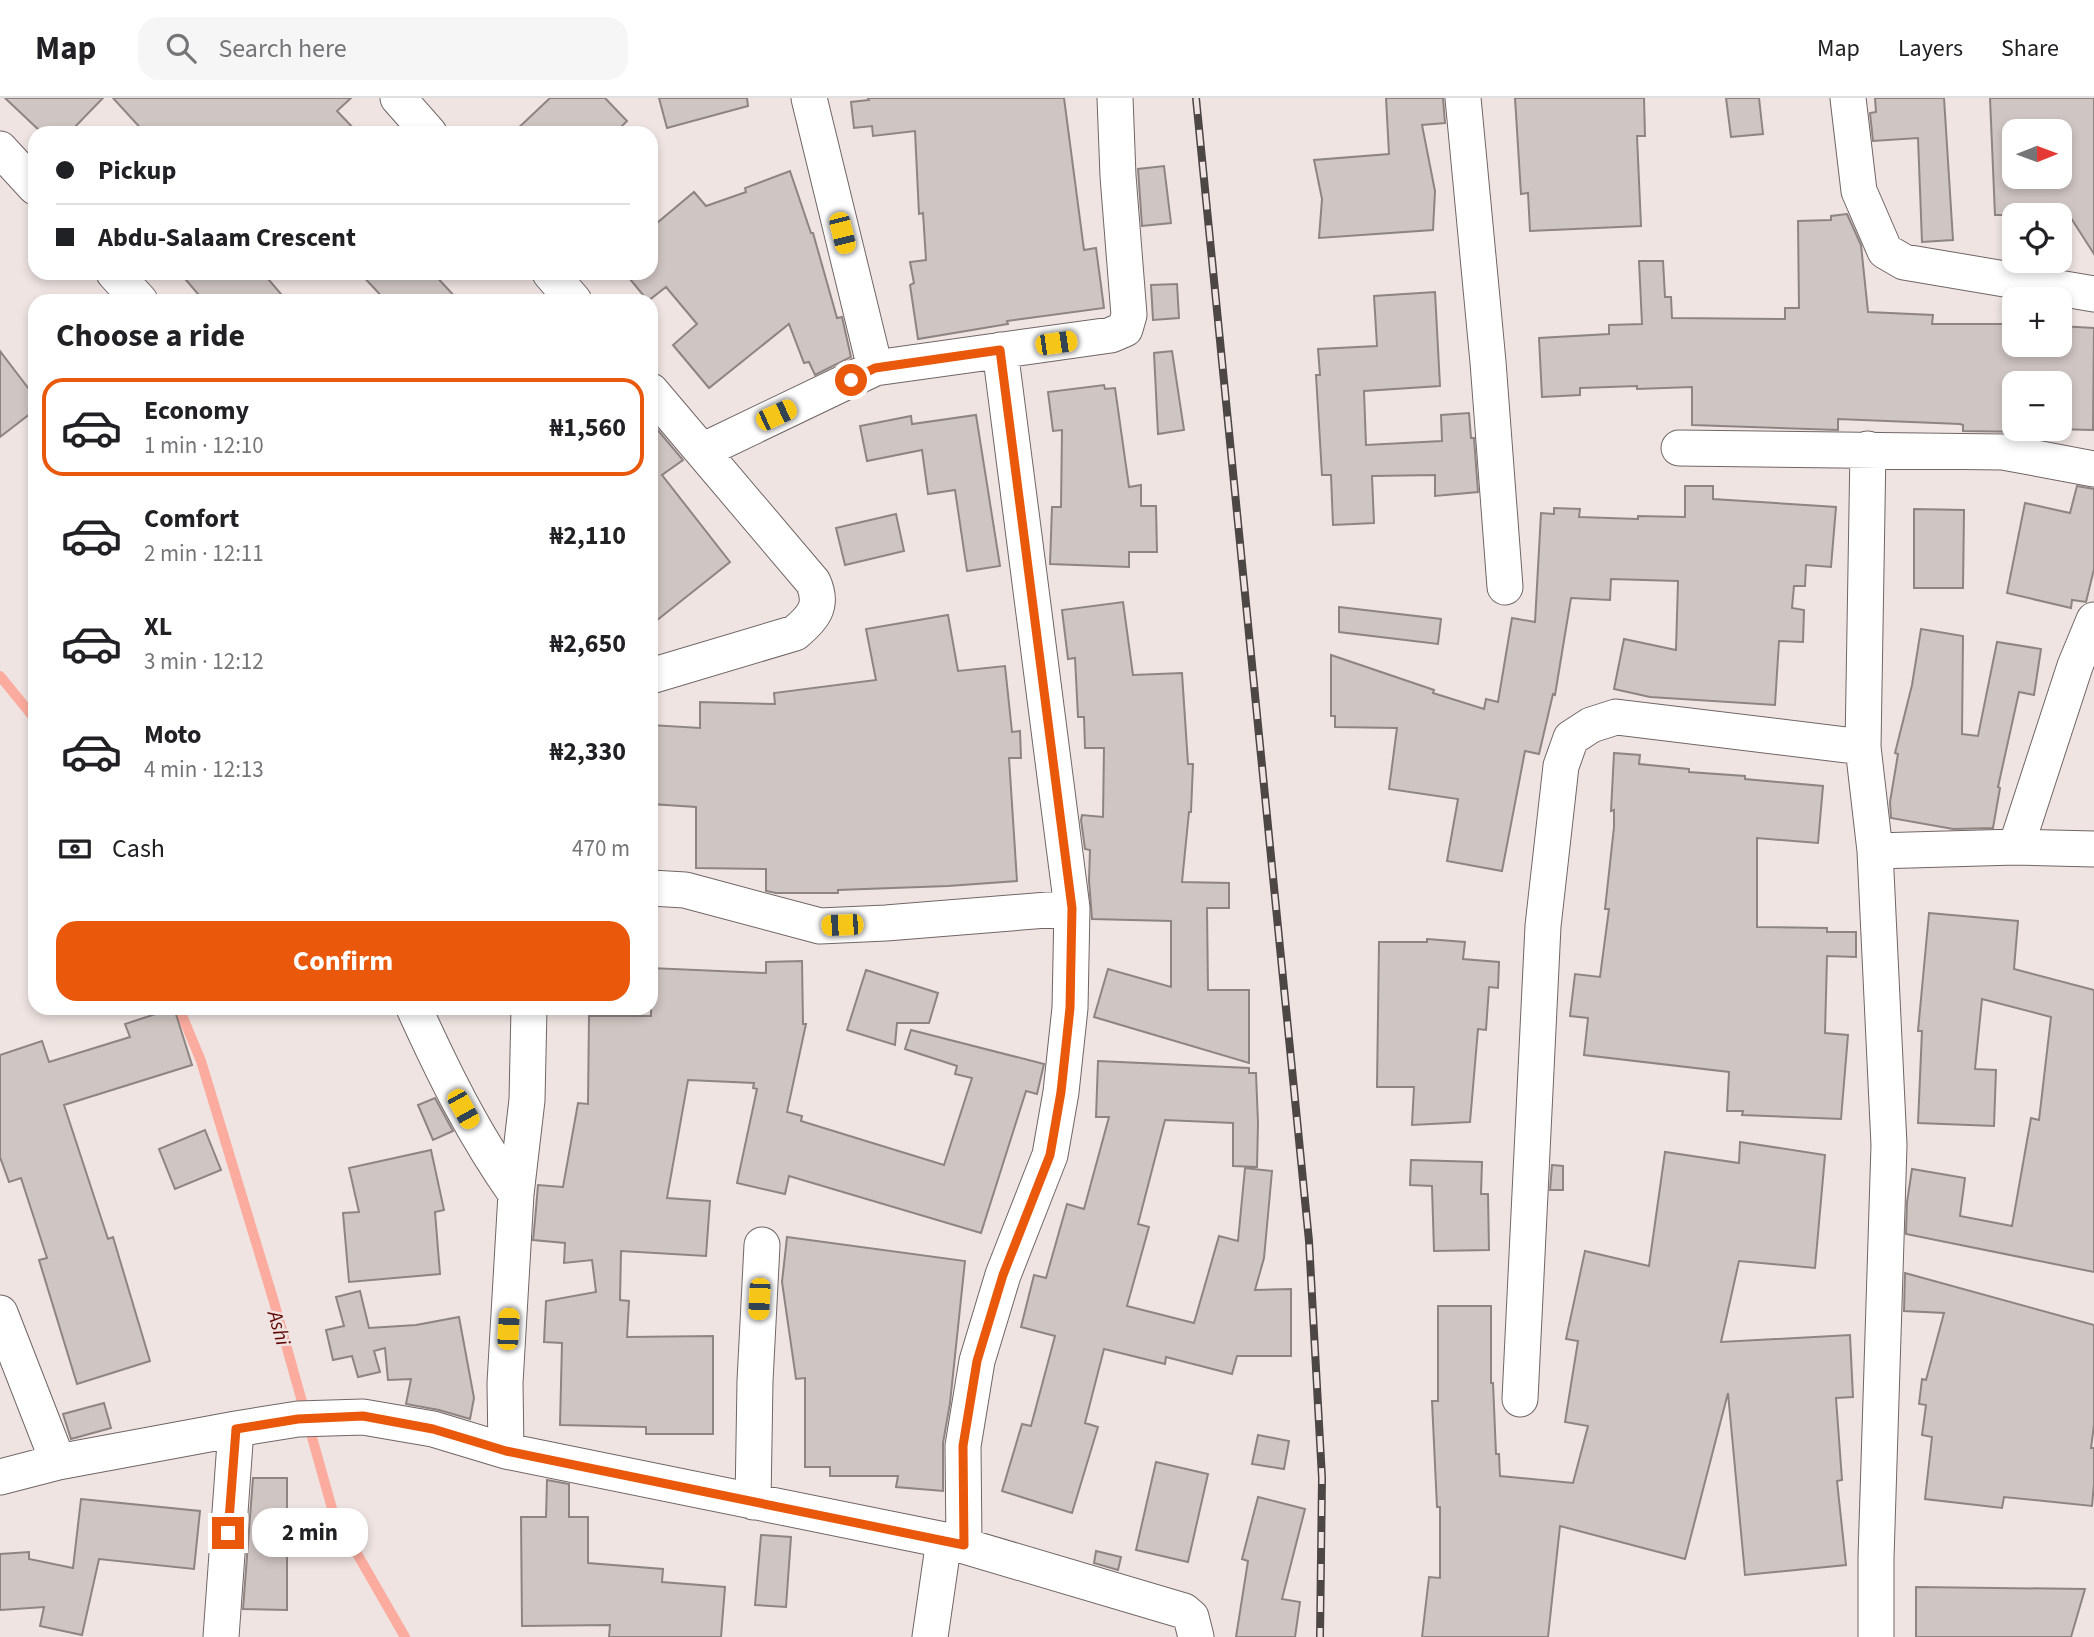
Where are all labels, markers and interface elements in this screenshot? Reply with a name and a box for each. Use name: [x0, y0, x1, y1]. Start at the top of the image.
search box: [138, 17, 628, 80]
text: Map: [35, 25, 96, 72]
icon: search: [162, 29, 200, 67]
text: Search here: [218, 30, 347, 67]
text: Map: [1817, 31, 1860, 66]
text: Layers: [1898, 31, 1963, 66]
text: Share: [2001, 31, 2059, 66]
north arrow: [2002, 119, 2072, 189]
map controls: [2002, 119, 2072, 441]
text: Pickup: [98, 152, 176, 189]
button: locate: [2002, 203, 2072, 273]
car: [827, 210, 858, 256]
text: Abdu-Salaam Crescent: [98, 219, 356, 256]
button: +: [2002, 287, 2072, 357]
text: Choose a ride: [56, 313, 245, 359]
car: [1034, 330, 1079, 356]
route start: [835, 364, 867, 396]
button: −: [2002, 371, 2072, 441]
text: Economy: [144, 392, 249, 429]
icon: car: [60, 396, 123, 459]
car: [753, 397, 800, 433]
text: ₦1,560: [550, 409, 626, 446]
text: 1 min · 12:10: [144, 429, 264, 462]
text: Comfort: [144, 500, 239, 537]
icon: car: [60, 504, 123, 567]
text: ₦2,110: [550, 517, 626, 554]
text: 2 min · 12:11: [144, 537, 264, 570]
text: XL: [144, 608, 172, 645]
icon: car: [60, 612, 123, 675]
text: ₦2,650: [550, 625, 626, 662]
text: 3 min · 12:12: [144, 645, 264, 678]
text: Moto: [144, 716, 201, 753]
icon: car: [60, 720, 123, 783]
text: ₦2,330: [550, 733, 626, 770]
text: 4 min · 12:13: [144, 753, 264, 786]
icon: cash: [56, 830, 94, 868]
text: Cash: [112, 830, 165, 867]
text: 470 m: [572, 832, 630, 865]
car: [821, 914, 864, 936]
button: Confirm: [56, 921, 630, 1001]
car: [444, 1086, 483, 1132]
car: [748, 1277, 771, 1321]
water label: Ashi: [259, 1305, 299, 1350]
car: [497, 1307, 520, 1351]
callout: 2 min: [252, 1508, 368, 1558]
text: 2 min: [282, 1516, 338, 1549]
route end: [212, 1517, 244, 1549]

